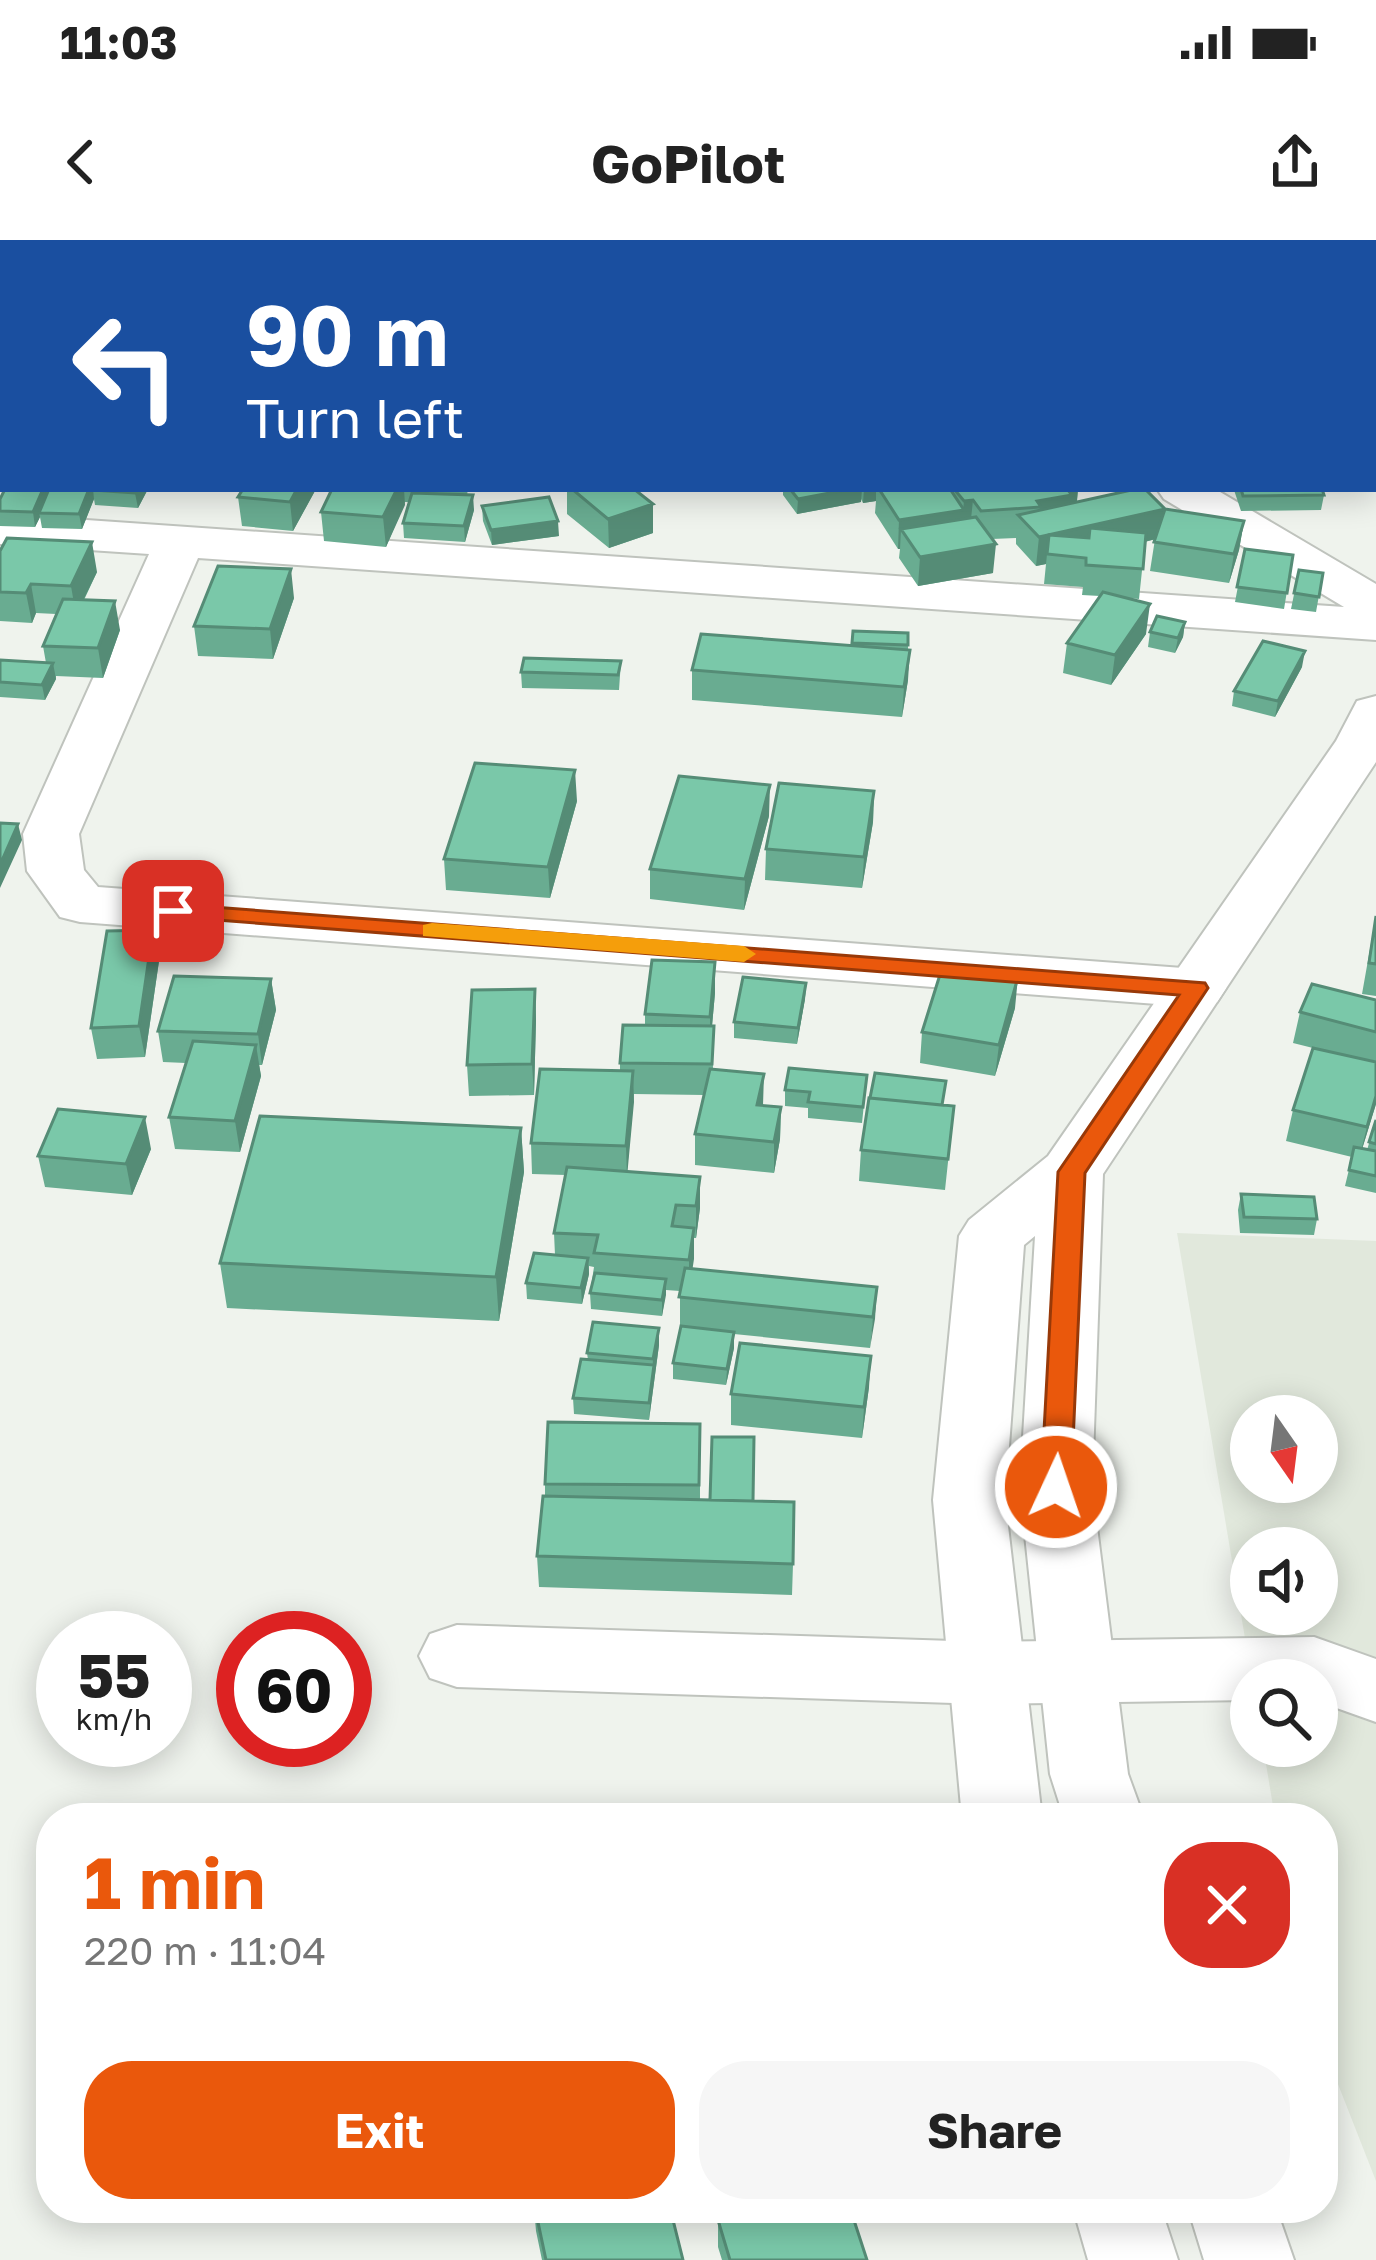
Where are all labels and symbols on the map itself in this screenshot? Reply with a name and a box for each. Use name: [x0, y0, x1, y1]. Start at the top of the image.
pin: [122, 860, 224, 962]
north arrow: [1230, 1395, 1338, 1503]
position arrow: [993, 1424, 1119, 1550]
speed limit sign: 60: [216, 1611, 372, 1767]

